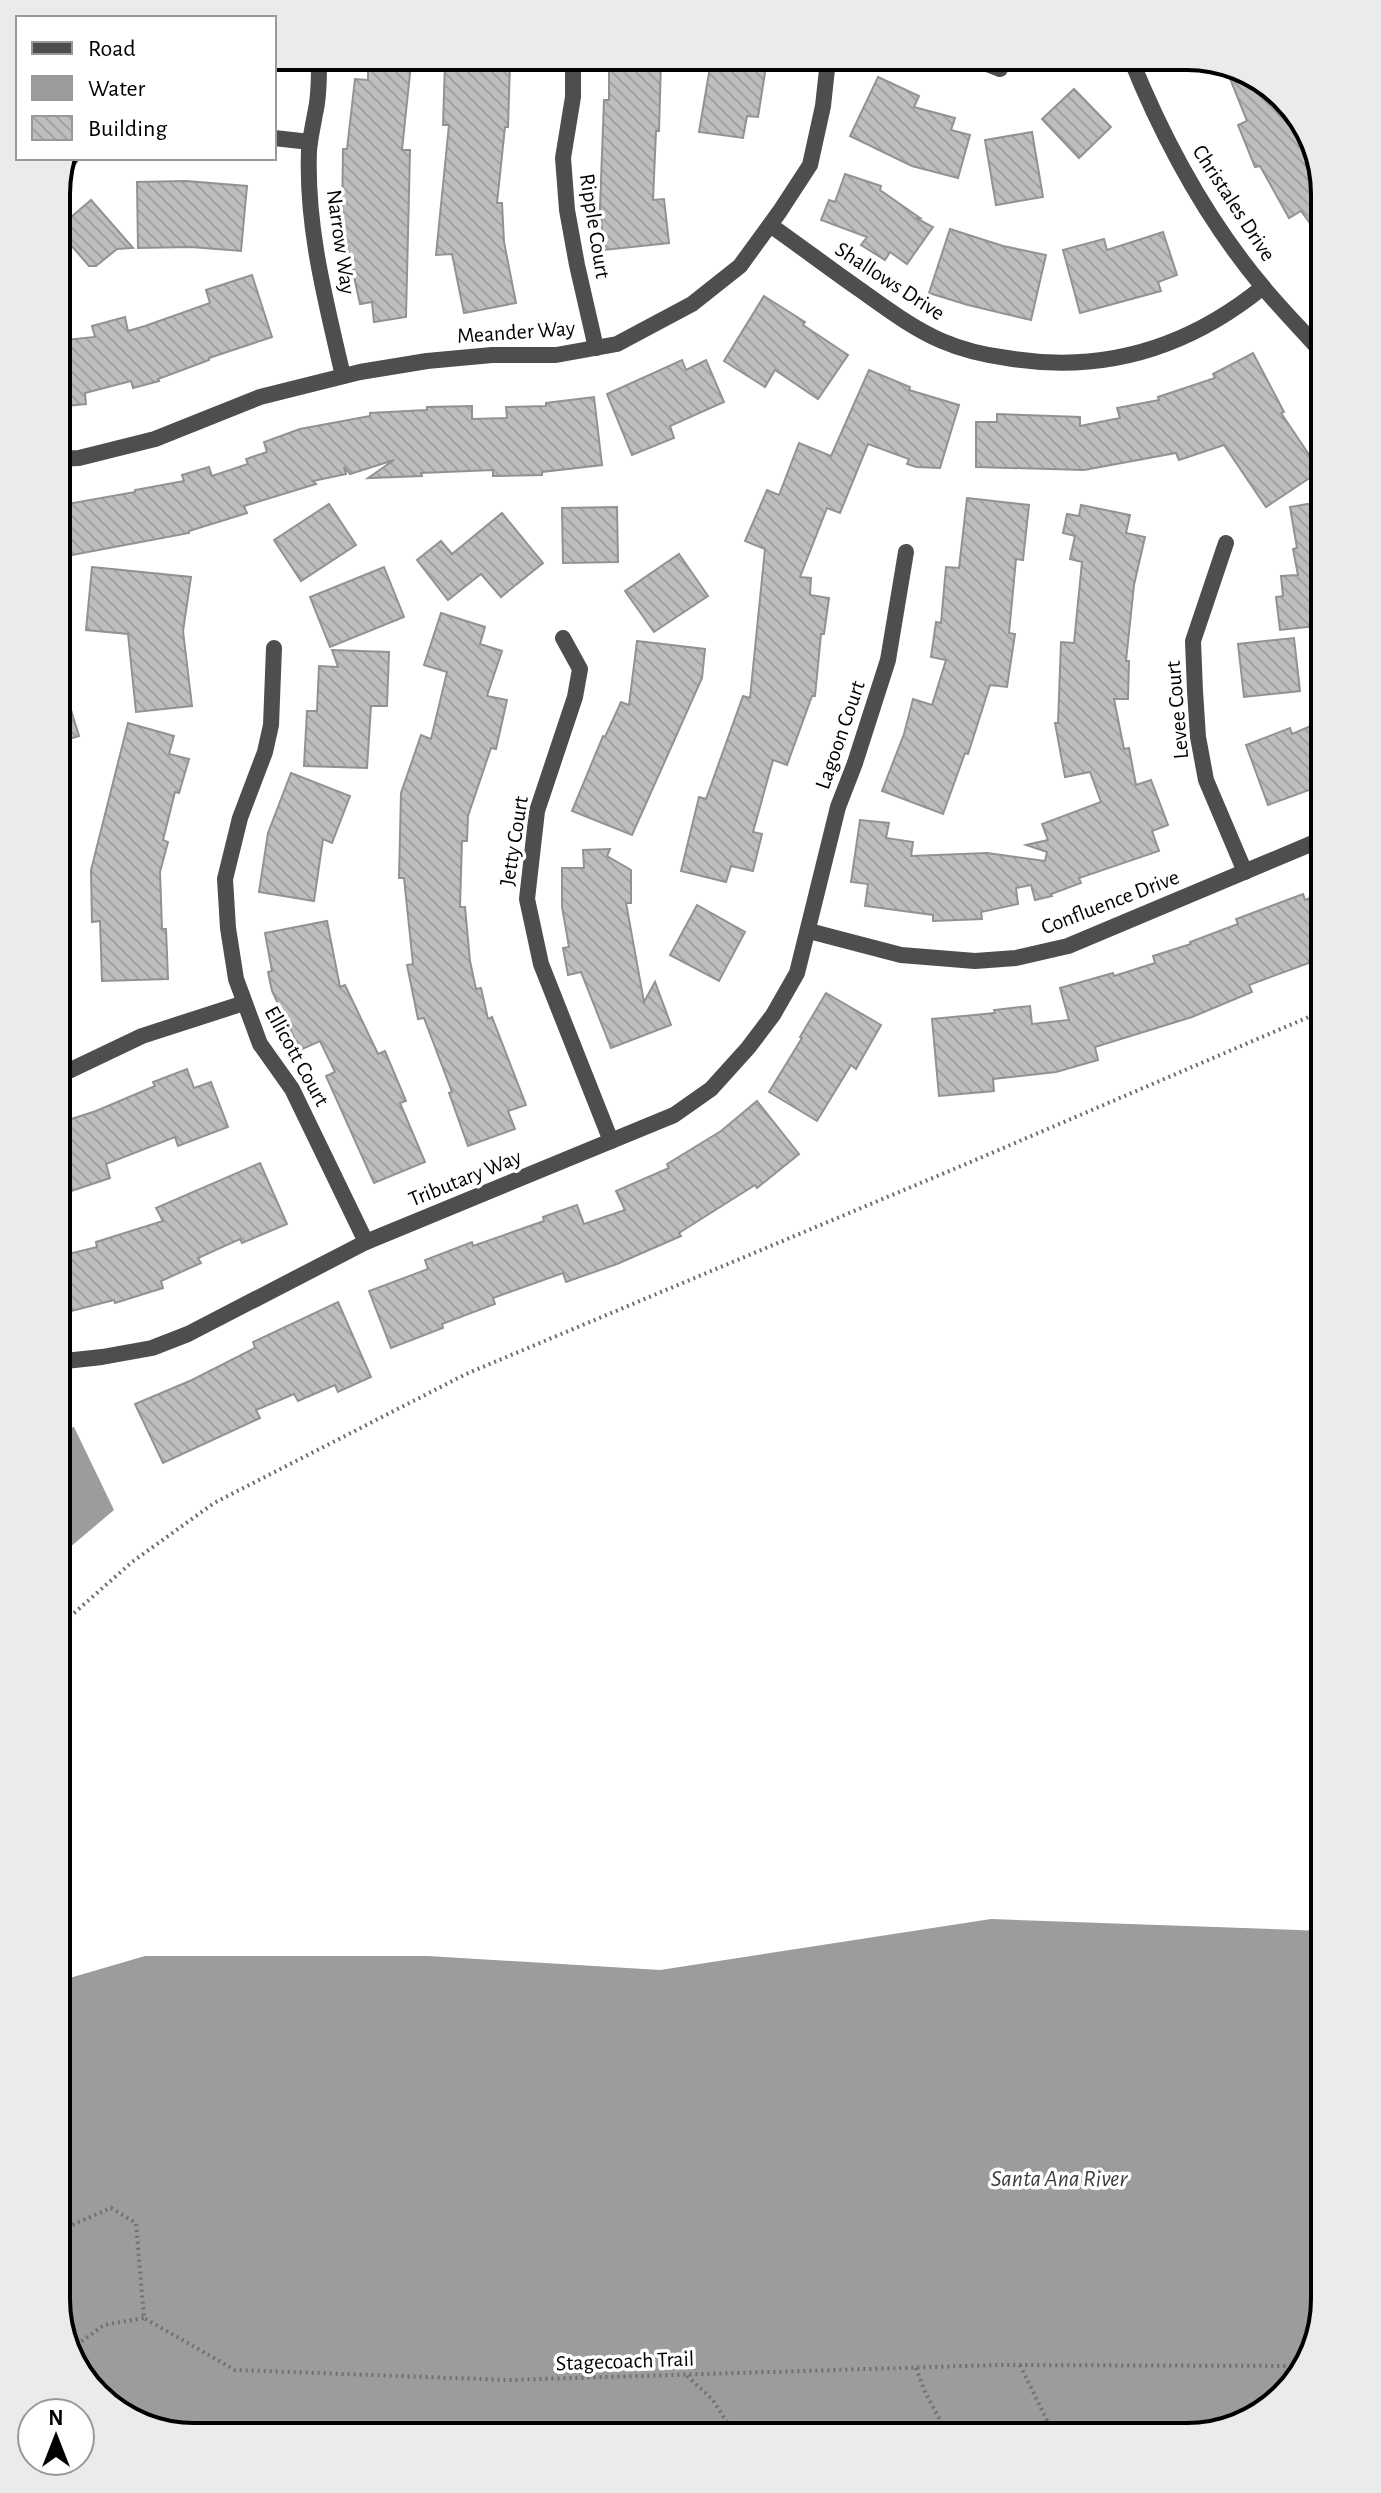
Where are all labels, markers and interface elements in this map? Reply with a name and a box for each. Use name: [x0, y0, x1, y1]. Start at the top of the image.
legend: [16, 16, 276, 160]
text: Road: [88, 37, 136, 61]
text: Water: [88, 77, 146, 101]
text: Building: [88, 117, 167, 141]
street label: Christales Drive: [1188, 141, 1280, 265]
street label: Ripple Court: [576, 172, 614, 280]
street label: Narrow Way: [323, 188, 359, 296]
street label: Shallows Drive: [831, 238, 949, 324]
street label: Meander Way: [456, 317, 576, 347]
street label: Levee Court: [1162, 660, 1192, 760]
street label: Lagoon Court: [811, 678, 869, 792]
street label: Jetty Court: [496, 795, 532, 887]
street label: Confluence Drive: [1038, 866, 1182, 938]
street label: Ellicott Court: [261, 1002, 333, 1110]
street label: Tributary Way: [406, 1145, 525, 1211]
water label: Santa Ana River: [991, 2167, 1128, 2191]
street label: Stagecoach Trail: [555, 2348, 695, 2374]
north arrow: [16, 2397, 96, 2477]
text: N: [48, 2407, 64, 2429]

